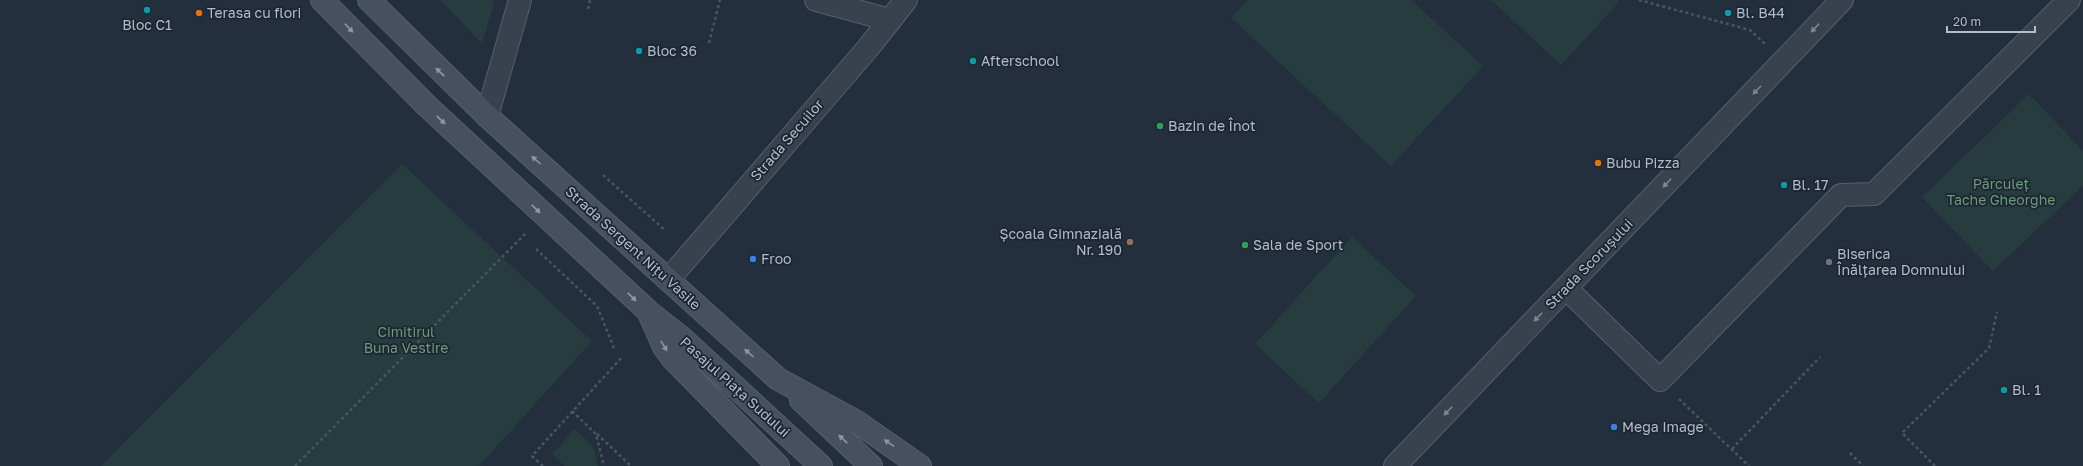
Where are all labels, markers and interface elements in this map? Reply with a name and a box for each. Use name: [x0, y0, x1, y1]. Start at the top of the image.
place label: Terasa cu flori: [207, 4, 301, 21]
place label: Bl. B44: [1736, 4, 1785, 21]
marker: Bloc C1: [142, 5, 152, 15]
marker: Terasa cu flori: [194, 8, 204, 18]
marker: Bl. B44: [1723, 8, 1733, 18]
scale bar: [1947, 8, 2035, 34]
text: 20 m: [1953, 14, 1981, 29]
place label: Bloc C1: [122, 16, 172, 33]
one-way arrow: [344, 23, 354, 33]
one-way arrow: [1811, 24, 1820, 33]
place label: Bloc 36: [647, 42, 697, 59]
marker: Bloc 36: [634, 46, 644, 56]
place label: Afterschool: [981, 52, 1059, 69]
marker: Afterschool: [968, 56, 978, 66]
one-way arrow: [435, 67, 445, 77]
one-way arrow: [1752, 85, 1762, 95]
street label: Strada Secuilor: [747, 95, 827, 184]
one-way arrow: [436, 115, 446, 125]
place label: Bazin de Înot: [1168, 117, 1256, 134]
marker: Bazin de Înot: [1155, 121, 1165, 131]
place label: Bubu Pizza: [1606, 154, 1680, 171]
one-way arrow: [531, 156, 540, 165]
marker: Bubu Pizza: [1593, 158, 1603, 168]
park label: Părculeț Tache Gheorghe: [1947, 175, 2055, 208]
place label: Bl. 17: [1792, 176, 1828, 193]
one-way arrow: [1662, 178, 1672, 188]
marker: Bl. 17: [1779, 180, 1789, 190]
street label: Strada Sergent Nițu Vasile: [562, 182, 705, 313]
one-way arrow: [531, 204, 541, 214]
street label: Strada Scorușului: [1541, 215, 1636, 312]
place label: Școala Gimnazială Nr. 190: [999, 225, 1122, 258]
place label: Sala de Sport: [1253, 236, 1343, 253]
marker: Școala Gimnazială Nr. 190: [1125, 237, 1135, 247]
marker: Sala de Sport: [1240, 240, 1250, 250]
place label: Biserica Înălțarea Domnului: [1836, 245, 1965, 278]
place label: Froo: [761, 250, 791, 267]
marker: Froo: [748, 254, 758, 264]
marker: Biserica Înălțarea Domnului: [1824, 257, 1834, 267]
one-way arrow: [627, 292, 637, 302]
one-way arrow: [1533, 312, 1543, 322]
park label: Cimitirul Buna Vestire: [364, 323, 448, 356]
street label: Pasajul Piața Sudului: [677, 333, 794, 440]
one-way arrow: [661, 341, 668, 352]
one-way arrow: [745, 349, 754, 358]
place label: Bl. 1: [2012, 381, 2041, 398]
marker: Bl. 1: [1999, 385, 2009, 395]
one-way arrow: [1443, 406, 1452, 416]
place label: Mega Image: [1622, 418, 1704, 435]
marker: Mega Image: [1609, 422, 1619, 432]
one-way arrow: [838, 434, 848, 444]
one-way arrow: [883, 439, 894, 447]

